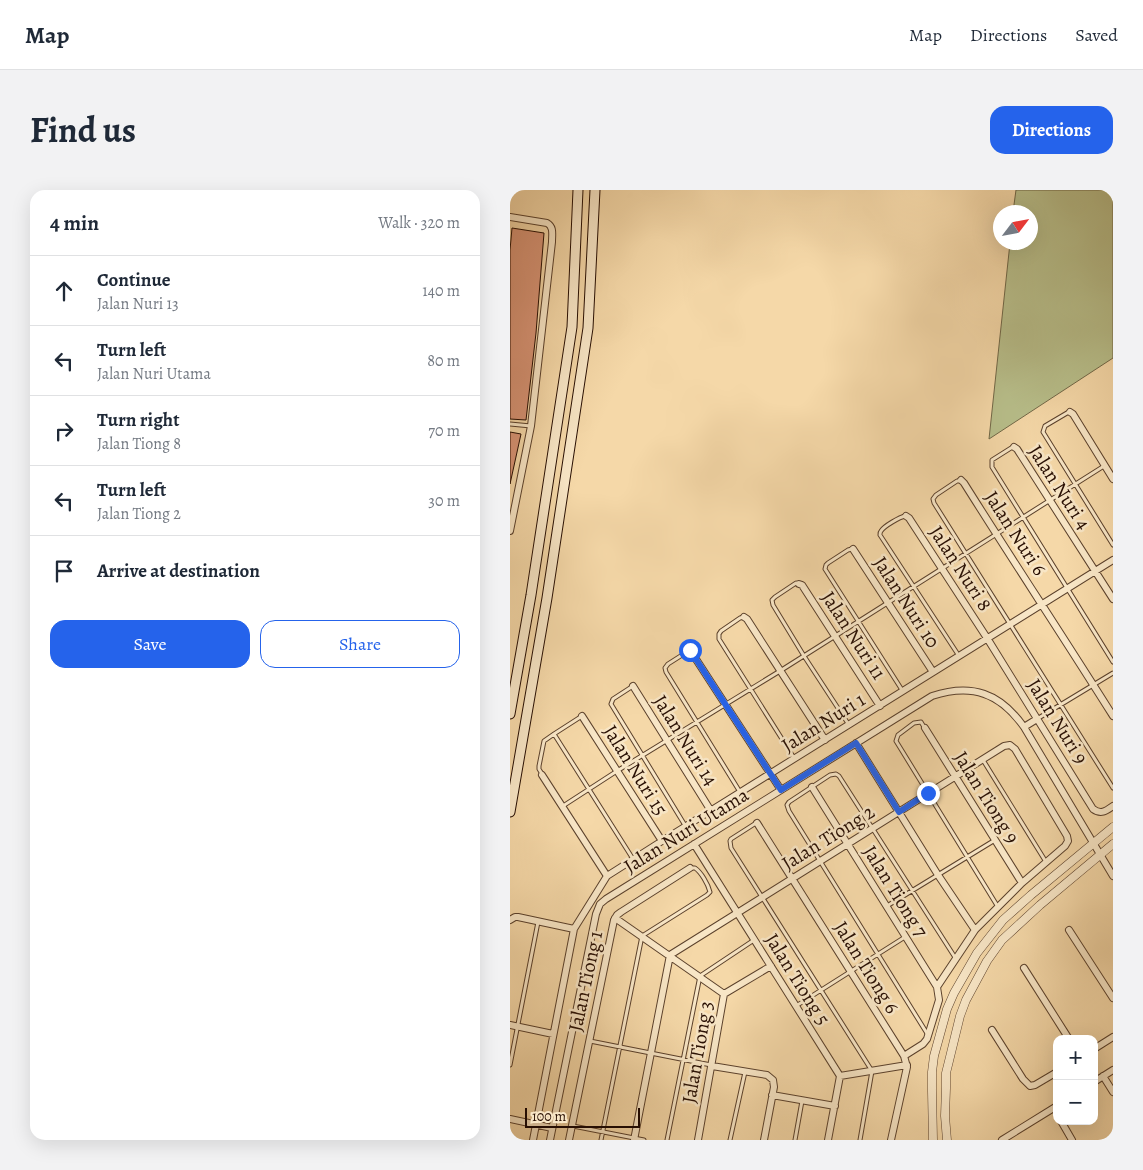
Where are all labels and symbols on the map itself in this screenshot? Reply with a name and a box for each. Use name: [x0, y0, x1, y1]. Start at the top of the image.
north arrow: [993, 205, 1038, 250]
street label: Jalan Nuri 4: [1022, 440, 1097, 535]
street label: Jalan Nuri 6: [978, 486, 1053, 581]
street label: Jalan Nuri 8: [923, 520, 998, 616]
street label: Jalan Nuri 10: [867, 551, 946, 653]
street label: Jalan Nuri 11: [815, 586, 892, 685]
route start: [679, 639, 702, 662]
street label: Jalan Nuri 9: [1021, 673, 1094, 769]
street label: Jalan Nuri 1: [776, 686, 870, 759]
street label: Jalan Nuri 14: [647, 690, 724, 791]
street label: Jalan Nuri 15: [597, 720, 674, 821]
street label: Jalan Tiong 9: [947, 746, 1026, 849]
street label: Jalan Nuri Utama: [619, 781, 754, 880]
route end: [917, 782, 940, 805]
street label: Jalan Tiong 2: [777, 798, 880, 877]
street label: Jalan Tiong 7: [857, 840, 935, 943]
street label: Jalan Tiong 6: [827, 916, 906, 1019]
street label: Jalan Tiong 1: [562, 928, 609, 1034]
street label: Jalan Tiong 5: [759, 928, 837, 1030]
street label: Jalan Tiong 3: [675, 999, 720, 1105]
scale bar: [525, 1105, 640, 1128]

